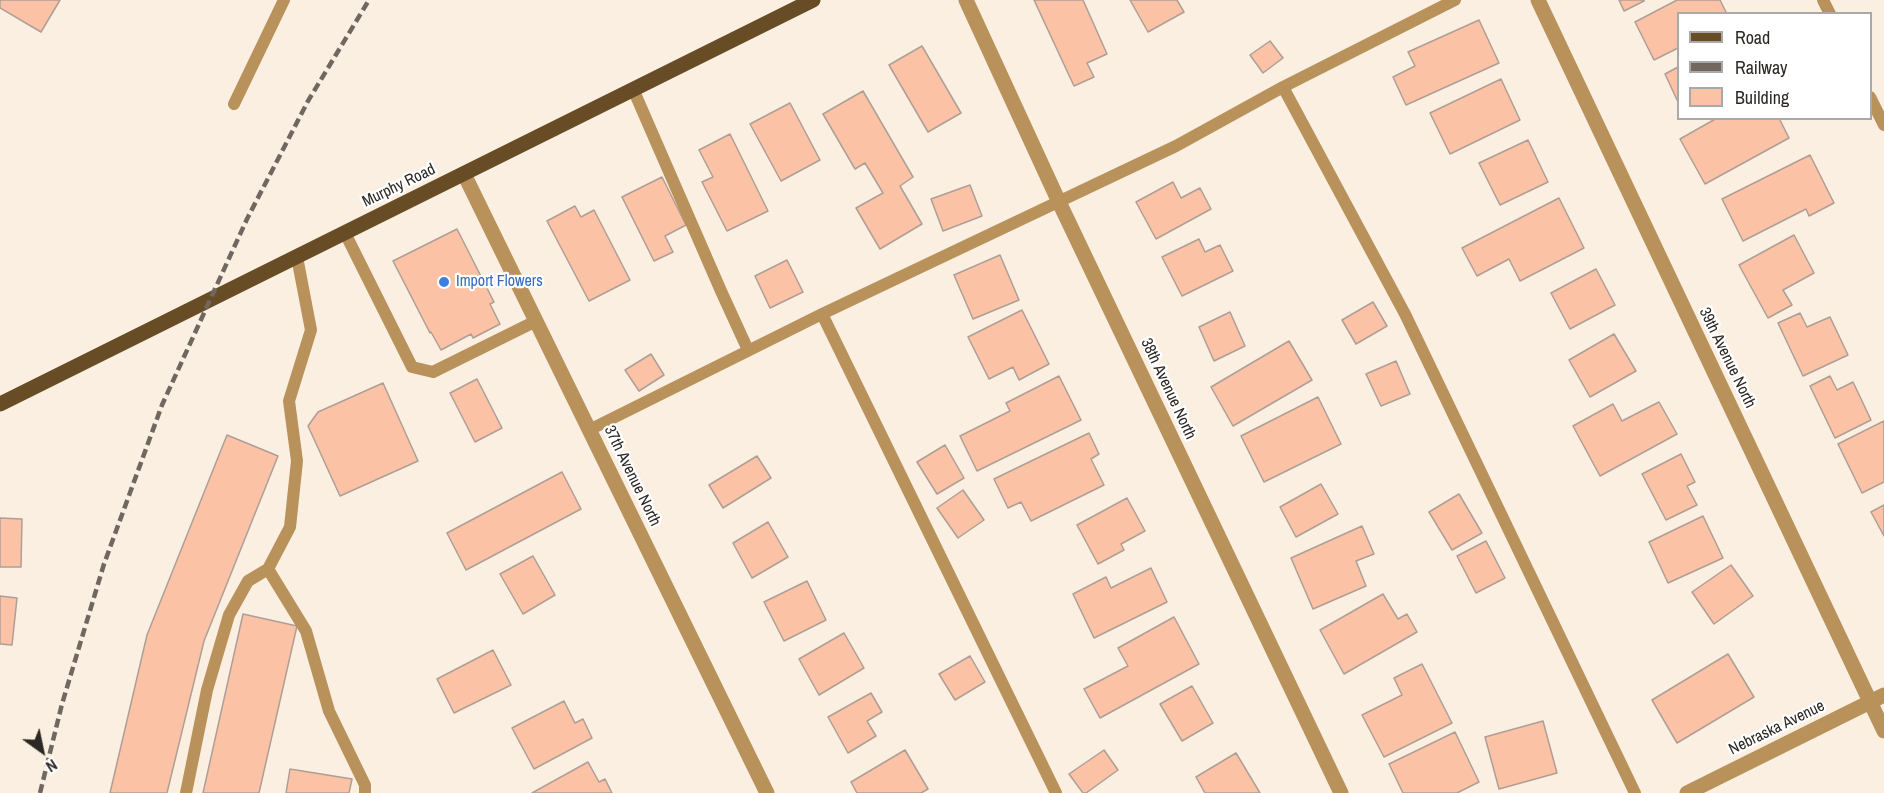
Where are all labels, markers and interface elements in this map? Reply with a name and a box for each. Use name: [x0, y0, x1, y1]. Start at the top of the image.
legend: [1677, 12, 1872, 120]
text: Road: [1735, 25, 1770, 50]
text: Railway: [1735, 55, 1788, 80]
text: Building: [1735, 85, 1789, 110]
street label: Murphy Road: [359, 160, 439, 212]
place label: Import Flowers: [456, 272, 543, 292]
marker: Import Flowers: [437, 275, 451, 289]
street label: 39th Avenue North: [1694, 305, 1760, 411]
street label: 38th Avenue North: [1136, 335, 1200, 443]
street label: 37th Avenue North: [599, 423, 665, 529]
street label: Nebraska Avenue: [1726, 697, 1828, 759]
north arrow: [12, 721, 72, 781]
text: N: [42, 754, 62, 778]

